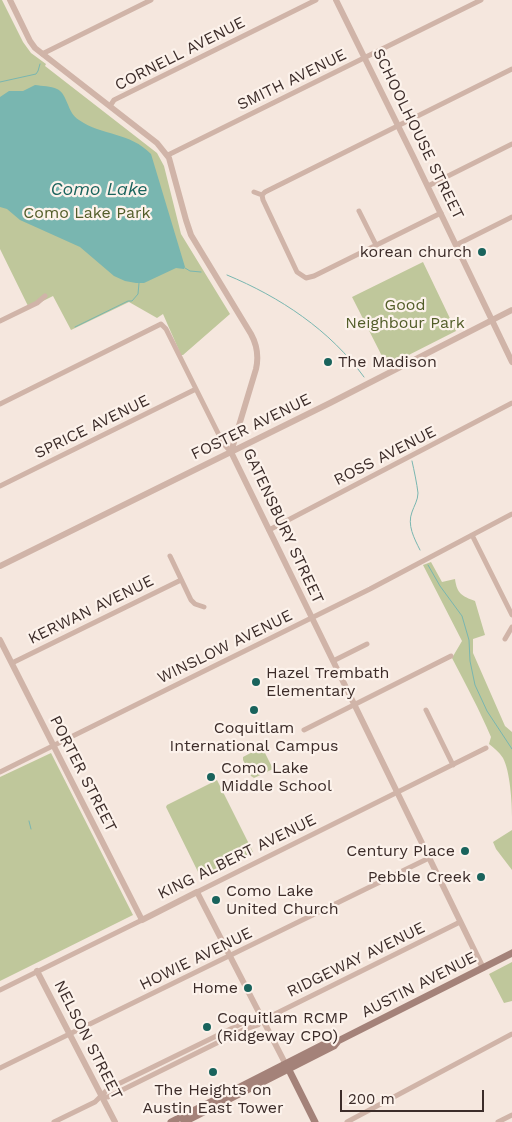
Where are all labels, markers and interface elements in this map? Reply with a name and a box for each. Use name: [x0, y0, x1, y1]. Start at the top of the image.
street label: CORNELL AVENUE: [112, 13, 248, 95]
street label: SMITH AVENUE: [234, 45, 350, 115]
street label: SCHOOLHOUSE STREET: [368, 45, 468, 223]
water label: Como Lake: [50, 179, 148, 201]
park label: Como Lake Park: [23, 203, 151, 223]
place label: korean church: [360, 242, 472, 262]
marker: korean church: [476, 246, 488, 258]
park label: Good Neighbour Park: [345, 295, 465, 333]
place label: The Madison: [338, 352, 437, 372]
marker: The Madison: [322, 356, 334, 368]
street label: FOSTER AVENUE: [188, 390, 314, 464]
street label: SPRICE AVENUE: [31, 391, 153, 463]
street label: ROSS AVENUE: [331, 422, 439, 490]
street label: GATENSBURY STREET: [239, 445, 327, 607]
street label: KERWAN AVENUE: [25, 571, 157, 649]
street label: WINSLOW AVENUE: [155, 606, 295, 688]
place label: Hazel Trembath Elementary: [266, 663, 389, 701]
marker: Hazel Trembath Elementary: [250, 676, 262, 688]
marker: Coquitlam International Campus: [248, 704, 260, 716]
street label: PORTER STREET: [45, 713, 121, 835]
place label: Coquitlam International Campus: [169, 718, 339, 756]
place label: Como Lake Middle School: [221, 758, 332, 796]
marker: Como Lake Middle School: [205, 771, 217, 783]
street label: KING ALBERT AVENUE: [155, 810, 319, 904]
place label: Century Place: [346, 841, 455, 861]
marker: Century Place: [459, 845, 471, 857]
place label: Pebble Creek: [368, 867, 471, 887]
marker: Pebble Creek: [475, 871, 487, 883]
place label: Como Lake United Church: [226, 881, 339, 919]
marker: Como Lake United Church: [210, 894, 222, 906]
street label: RIDGEWAY AVENUE: [284, 918, 428, 1002]
street label: HOWIE AVENUE: [137, 923, 255, 995]
street label: AUSTIN AVENUE: [358, 948, 480, 1022]
street label: NELSON STREET: [50, 977, 126, 1103]
place label: Home: [192, 978, 238, 998]
marker: Home: [242, 982, 254, 994]
place label: Coquitlam RCMP (Ridgeway CPO): [217, 1008, 348, 1046]
marker: Coquitlam RCMP (Ridgeway CPO): [201, 1021, 213, 1033]
marker: The Heights on Austin East Tower: [207, 1066, 219, 1078]
place label: The Heights on Austin East Tower: [142, 1080, 284, 1118]
scale bar: [342, 1080, 486, 1112]
text: 200 m: [348, 1090, 395, 1108]

